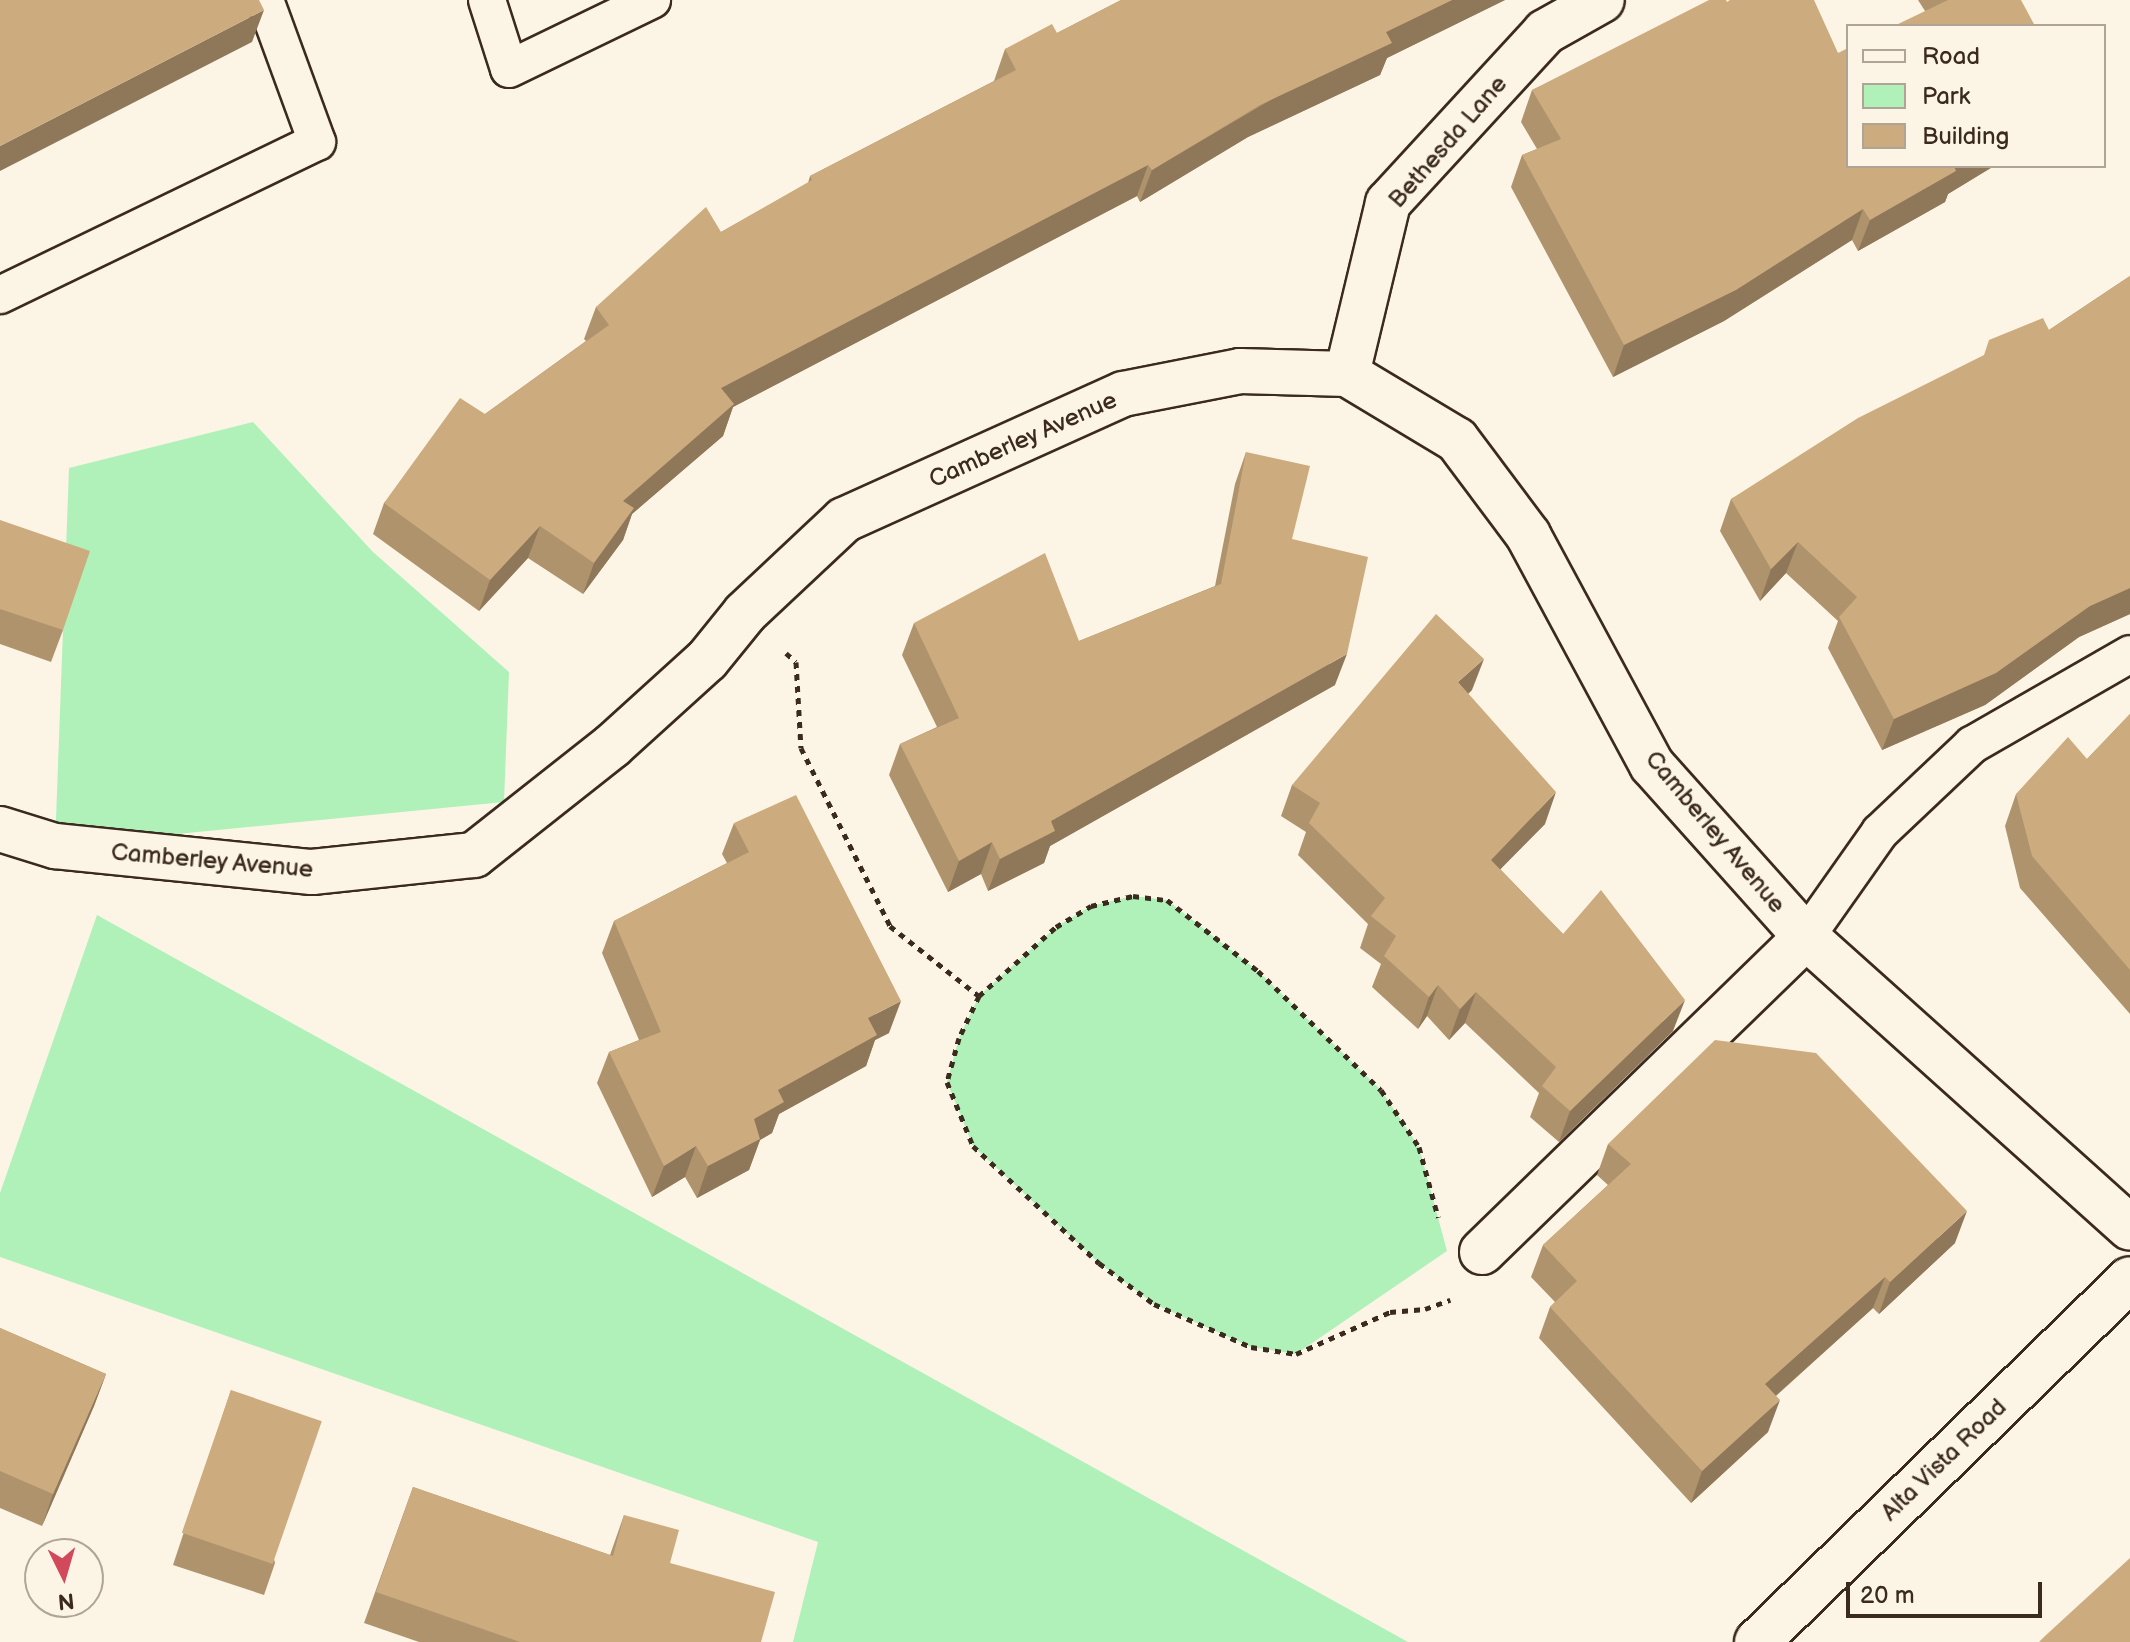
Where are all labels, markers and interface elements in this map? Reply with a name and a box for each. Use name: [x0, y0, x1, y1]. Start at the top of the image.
legend: [1846, 24, 2106, 168]
text: Road: [1922, 42, 1980, 71]
street label: Bethesda Lane: [1383, 70, 1513, 214]
text: Park: [1922, 82, 1970, 111]
text: Building: [1922, 122, 2009, 151]
street label: Camberley Avenue: [924, 385, 1122, 495]
street label: Camberley Avenue: [1638, 745, 1792, 919]
street label: Camberley Avenue: [109, 838, 315, 884]
street label: Alta Vista Road: [1875, 1393, 2013, 1527]
north arrow: [24, 1538, 104, 1618]
scale bar: [1850, 1566, 2046, 1616]
text: 20 m: [1860, 1581, 1915, 1610]
text: N: [57, 1586, 75, 1615]

